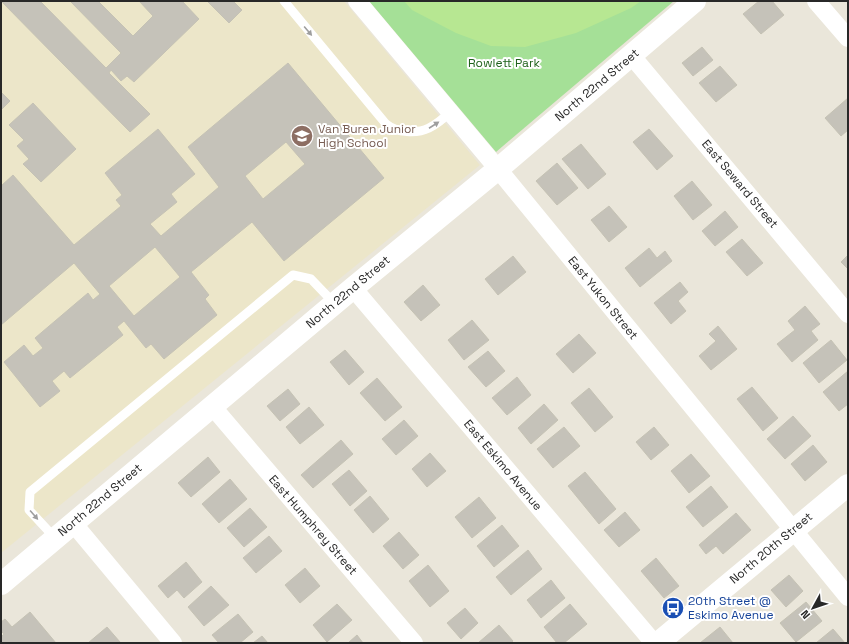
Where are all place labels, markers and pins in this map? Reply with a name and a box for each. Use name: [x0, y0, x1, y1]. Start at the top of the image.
place label: Van Buren Junior High School: [318, 121, 416, 151]
school or university icon: Van Buren Junior High School: [289, 123, 315, 149]
place label: 20th Street @ Eskimo Avenue: [688, 593, 774, 623]
bus stop icon: 20th Street @ Eskimo Avenue: [660, 595, 686, 621]

